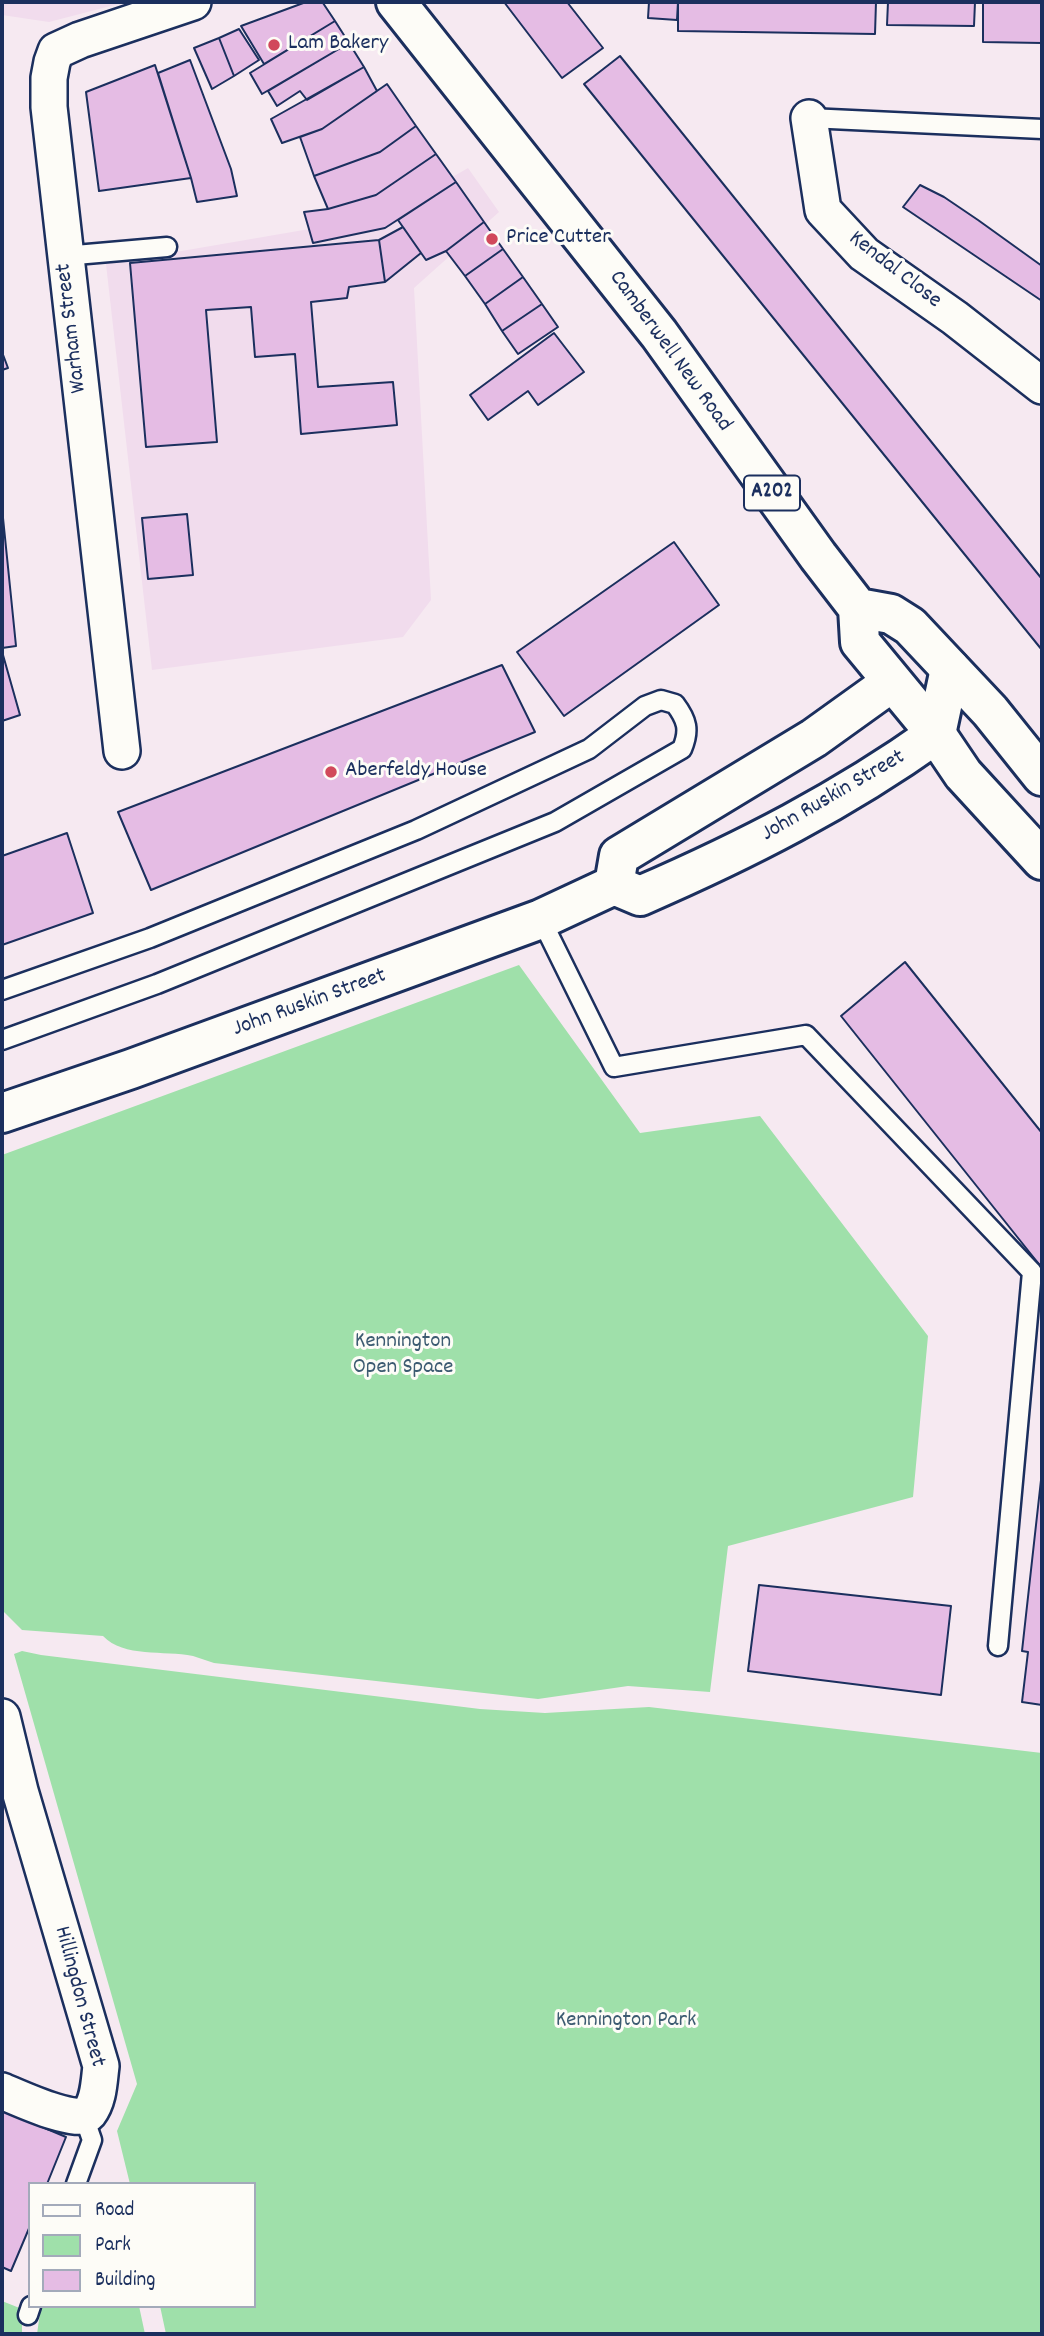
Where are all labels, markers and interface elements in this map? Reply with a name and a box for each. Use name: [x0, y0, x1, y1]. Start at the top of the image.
place label: Lam Bakery: [288, 31, 388, 59]
marker: Lam Bakery: [266, 37, 282, 53]
place label: Price Cutter: [506, 225, 611, 253]
street label: Kendal Close: [842, 226, 946, 316]
marker: Price Cutter: [484, 231, 500, 247]
street label: Warham Street: [51, 261, 95, 395]
street label: Camberwell New Road: [601, 266, 737, 438]
road number: A202: [744, 476, 800, 510]
street label: John Ruskin Street: [757, 745, 911, 849]
place label: Aberfeldy House: [345, 758, 487, 786]
marker: Aberfeldy House: [323, 764, 339, 780]
street label: John Ruskin Street: [230, 963, 390, 1045]
park label: Kennington Open Space: [353, 1329, 453, 1383]
street label: Hillingdon Street: [46, 1924, 110, 2070]
park label: Kennington Park: [556, 2008, 696, 2036]
legend: [28, 2182, 256, 2308]
text: Road: [95, 2196, 134, 2226]
text: Park: [95, 2231, 131, 2261]
text: Building: [95, 2266, 155, 2296]

